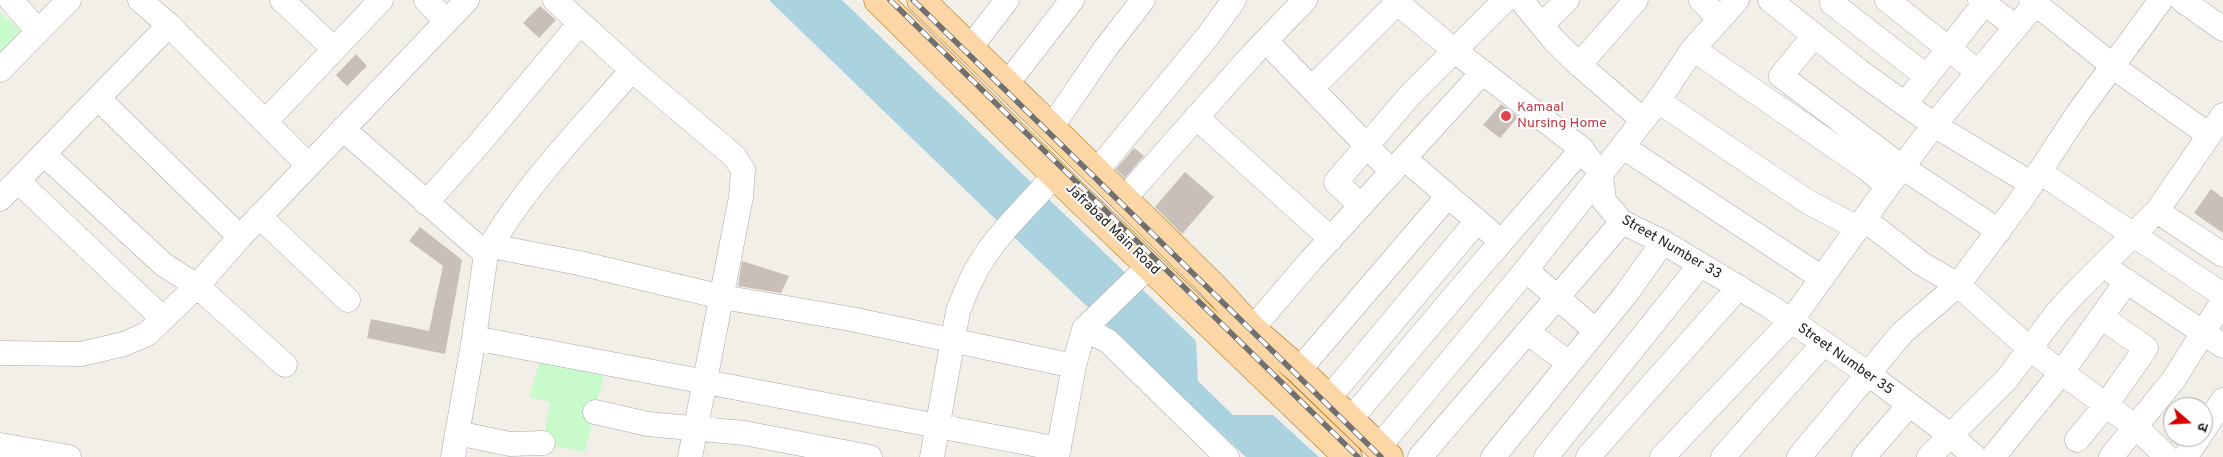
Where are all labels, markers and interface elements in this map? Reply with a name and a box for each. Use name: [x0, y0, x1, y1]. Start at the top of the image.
place label: Kamaal Nursing Home: [1517, 100, 1607, 132]
marker: Kamaal Nursing Home: [1499, 109, 1513, 123]
street label: Jafrabad Main Road: [1061, 181, 1163, 279]
street label: Street Number 33: [1618, 212, 1724, 284]
street label: Street Number 35: [1794, 321, 1896, 399]
north arrow: [2163, 397, 2213, 447]
text: उ: [2192, 420, 2211, 433]

